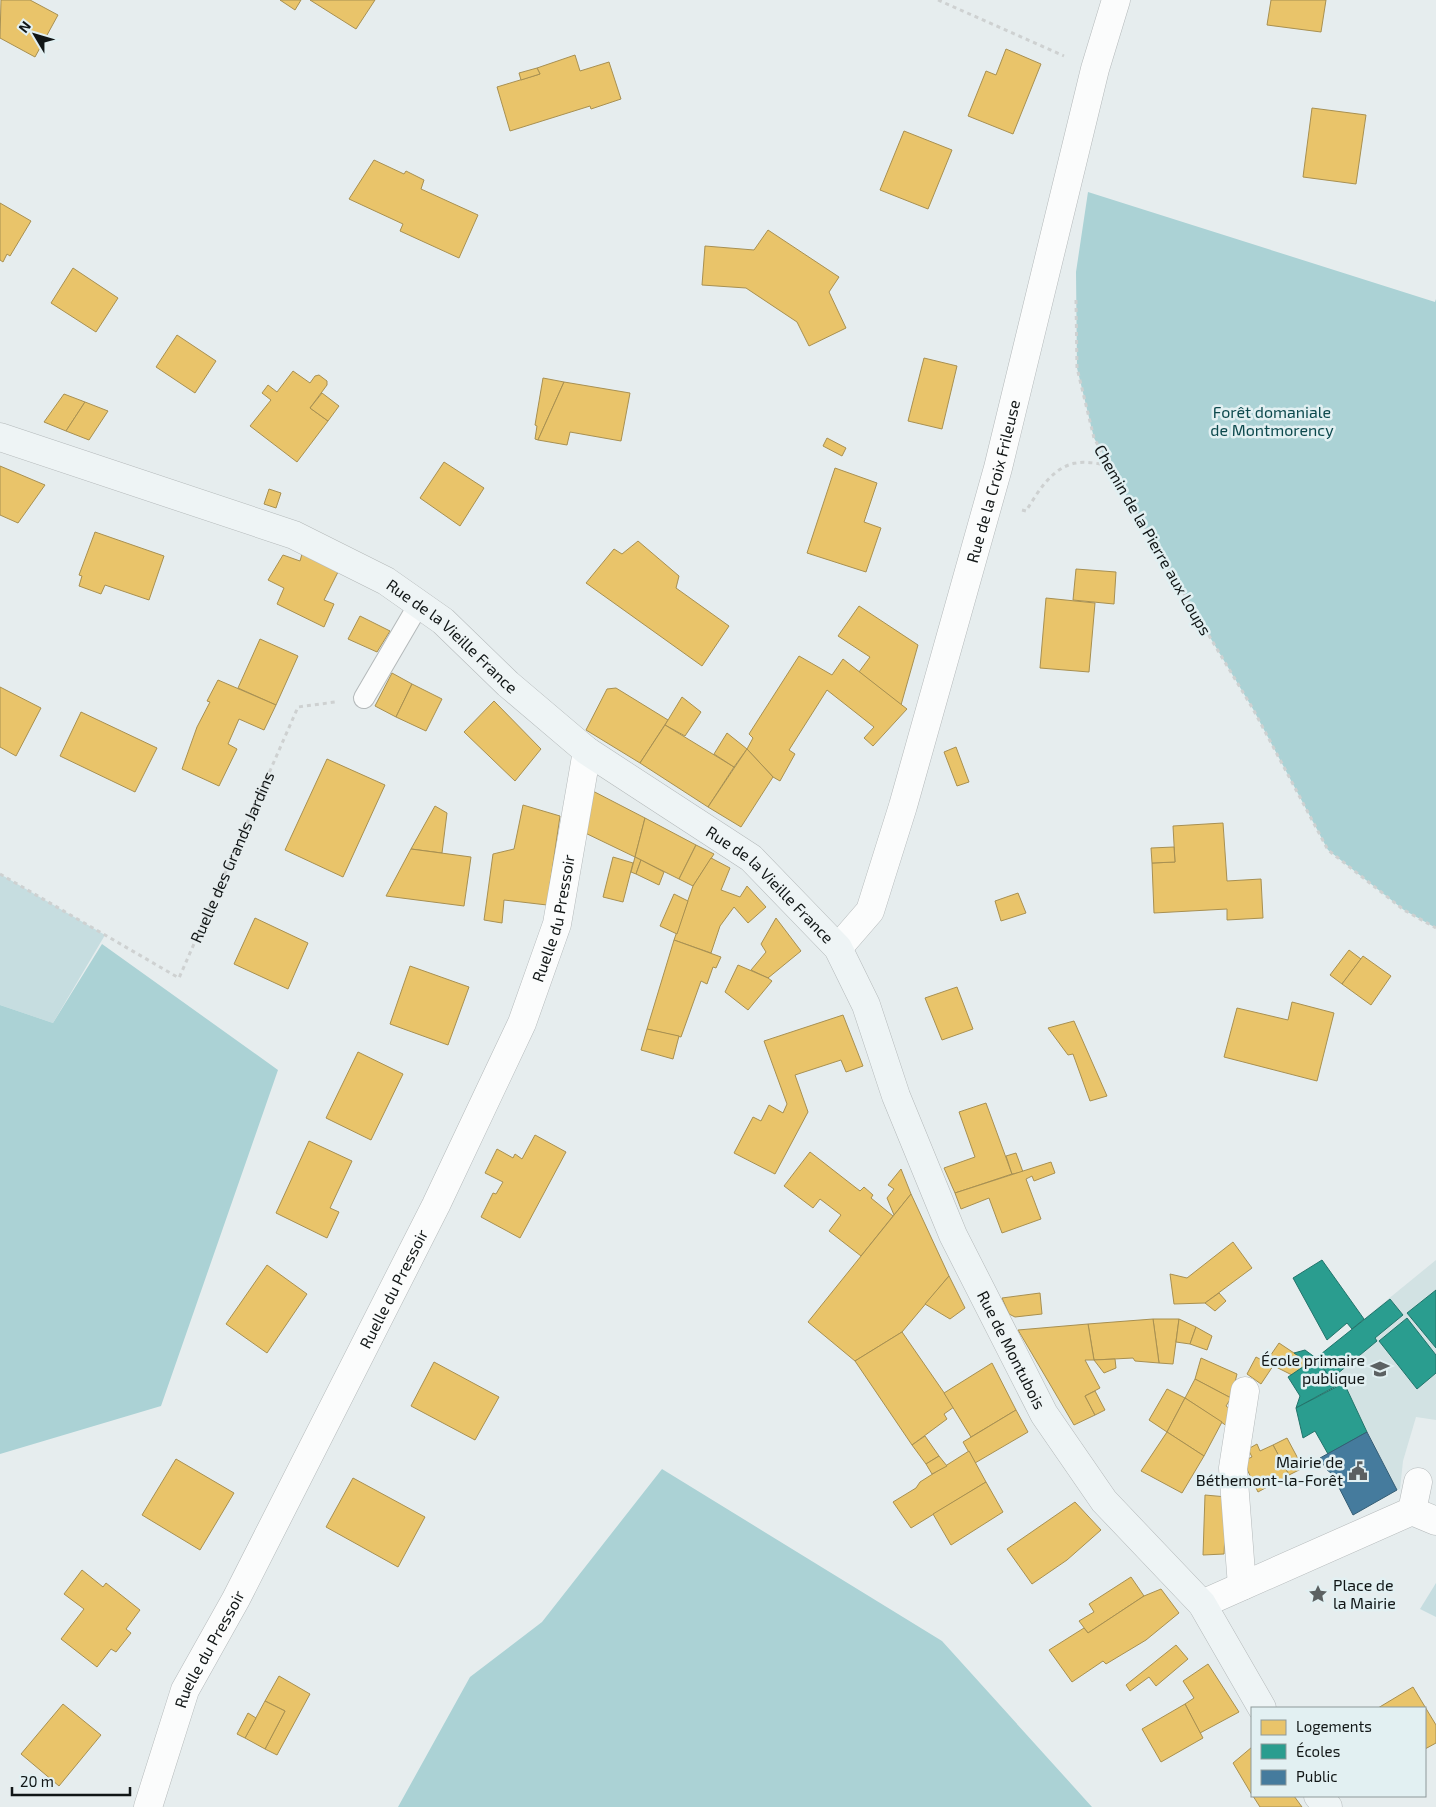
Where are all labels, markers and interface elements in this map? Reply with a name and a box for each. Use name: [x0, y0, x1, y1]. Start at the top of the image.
north arrow: [10, 10, 60, 60]
text: N: [15, 17, 34, 36]
street label: Rue de la Croix Frileuse: [962, 398, 1023, 565]
park label: Forêt domaniale de Montmorency: [1210, 402, 1334, 439]
street label: Chemin de la Pierre aux Loups: [1091, 441, 1216, 638]
street label: Rue de la Vieille France: [383, 575, 522, 697]
street label: Ruelle des Grands Jardins: [186, 768, 278, 945]
street label: Rue de la Vieille France: [703, 821, 838, 947]
street label: Ruelle du Pressoir: [527, 852, 578, 984]
street label: Ruelle du Pressoir: [355, 1225, 431, 1351]
street label: Rue de Montubois: [974, 1287, 1050, 1412]
place label: École primaire publique: [1261, 1350, 1365, 1387]
school or university icon: École primaire publique: [1369, 1358, 1391, 1380]
place label: Mairie de Béthemont-la-Forêt: [1196, 1452, 1343, 1489]
public building icon: Mairie de Béthemont-la-Forêt: [1347, 1460, 1369, 1482]
place label: Place de la Mairie: [1333, 1575, 1396, 1612]
place icon: Place de la Mairie: [1307, 1583, 1329, 1605]
street label: Ruelle du Pressoir: [170, 1586, 248, 1710]
legend: [1251, 1707, 1426, 1797]
text: Logements: [1296, 1717, 1372, 1735]
text: Écoles: [1296, 1742, 1340, 1760]
scale bar: [12, 1764, 130, 1796]
text: Public: [1296, 1767, 1337, 1785]
text: 20 m: [20, 1772, 54, 1790]

